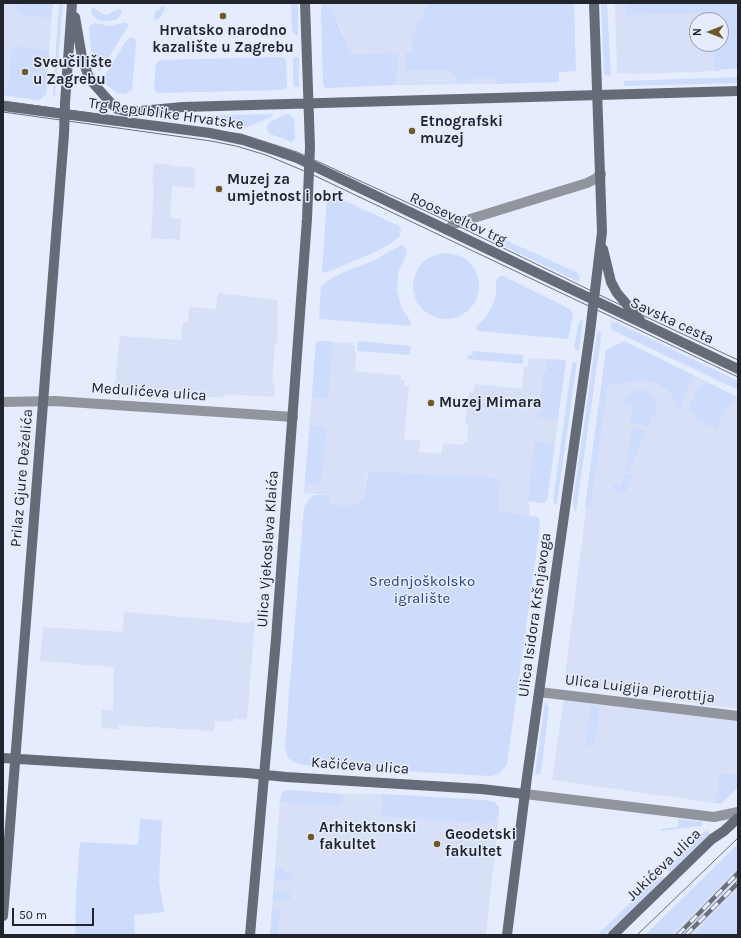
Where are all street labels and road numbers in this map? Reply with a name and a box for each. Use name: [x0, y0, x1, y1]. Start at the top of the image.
street label: Trg Republike Hrvatske: [87, 94, 245, 134]
street label: Rooseveltov trg: [407, 189, 509, 249]
street label: Savska cesta: [627, 294, 717, 348]
street label: Medulićeva ulica: [91, 379, 207, 405]
street label: Prilaz Gjure Deželića: [7, 408, 37, 548]
street label: Ulica Vjekoslava Klaića: [254, 470, 282, 628]
street label: Ulica Isidora Kršnjavoga: [515, 532, 555, 698]
street label: Ulica Luigija Pierottija: [564, 671, 716, 707]
street label: Kačićeva ulica: [310, 754, 410, 778]
street label: Jukićeva ulica: [623, 825, 705, 905]

